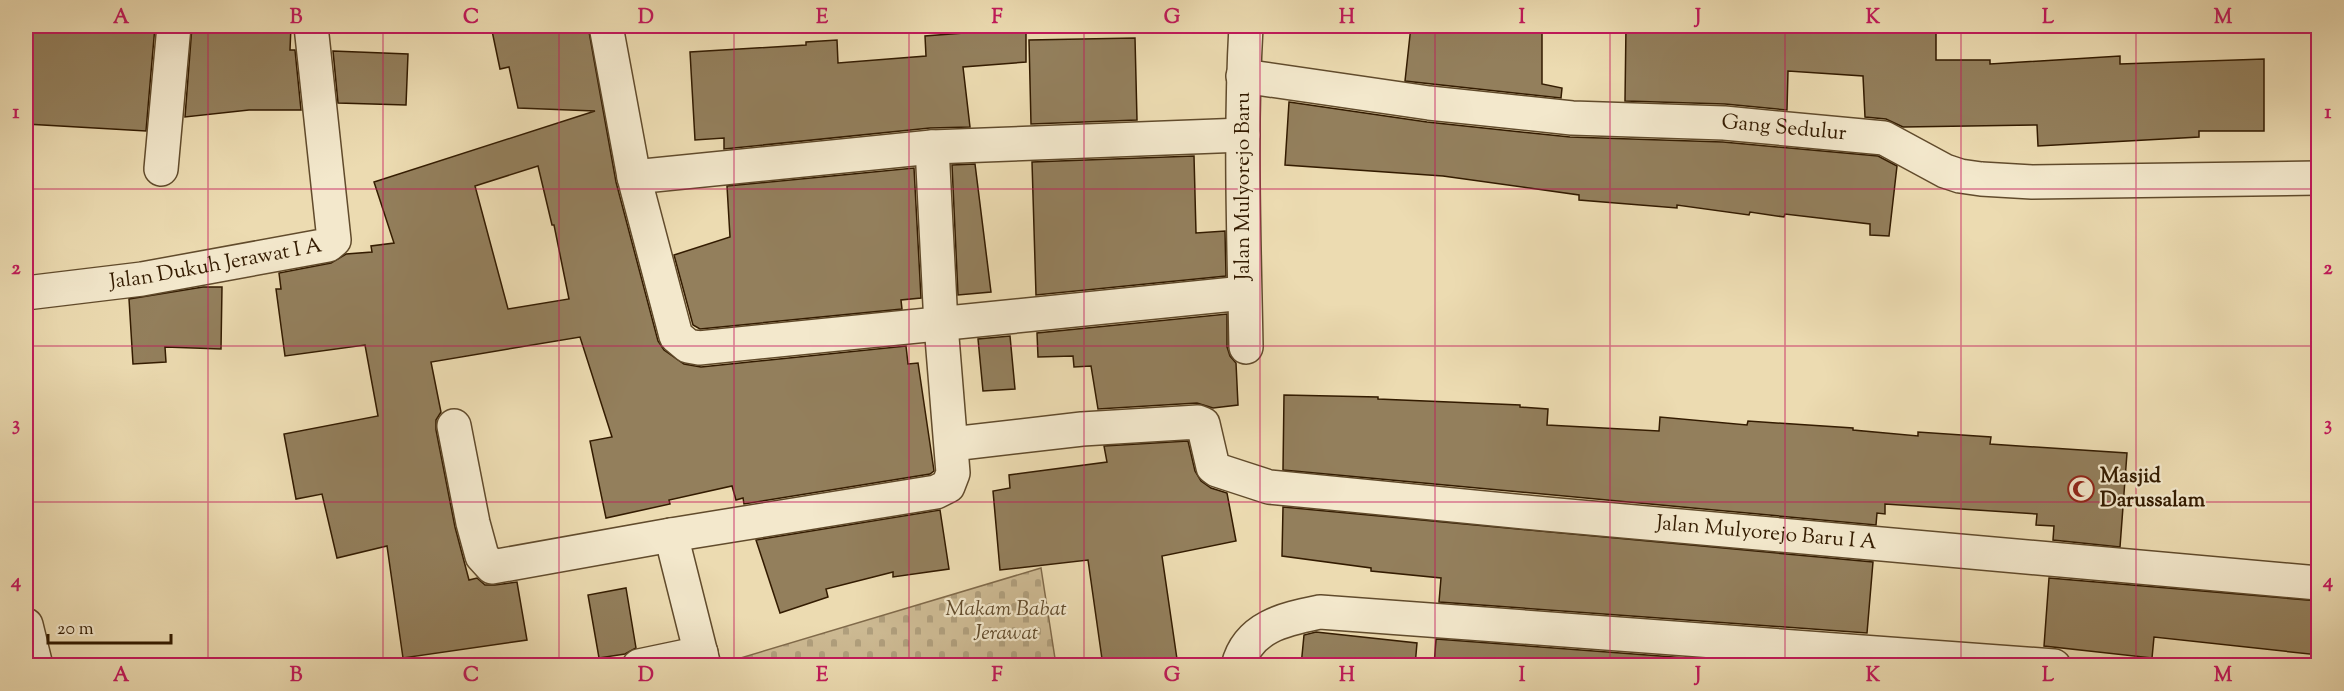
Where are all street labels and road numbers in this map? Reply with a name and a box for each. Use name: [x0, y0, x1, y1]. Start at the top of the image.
street label: Jalan Mulyorejo Baru: [1229, 92, 1259, 281]
street label: Gang Sedulur: [1720, 108, 1848, 149]
street label: Jalan Dukuh Jerawat I A: [107, 231, 325, 298]
street label: Jalan Mulyorejo Baru I A: [1654, 509, 1878, 559]

